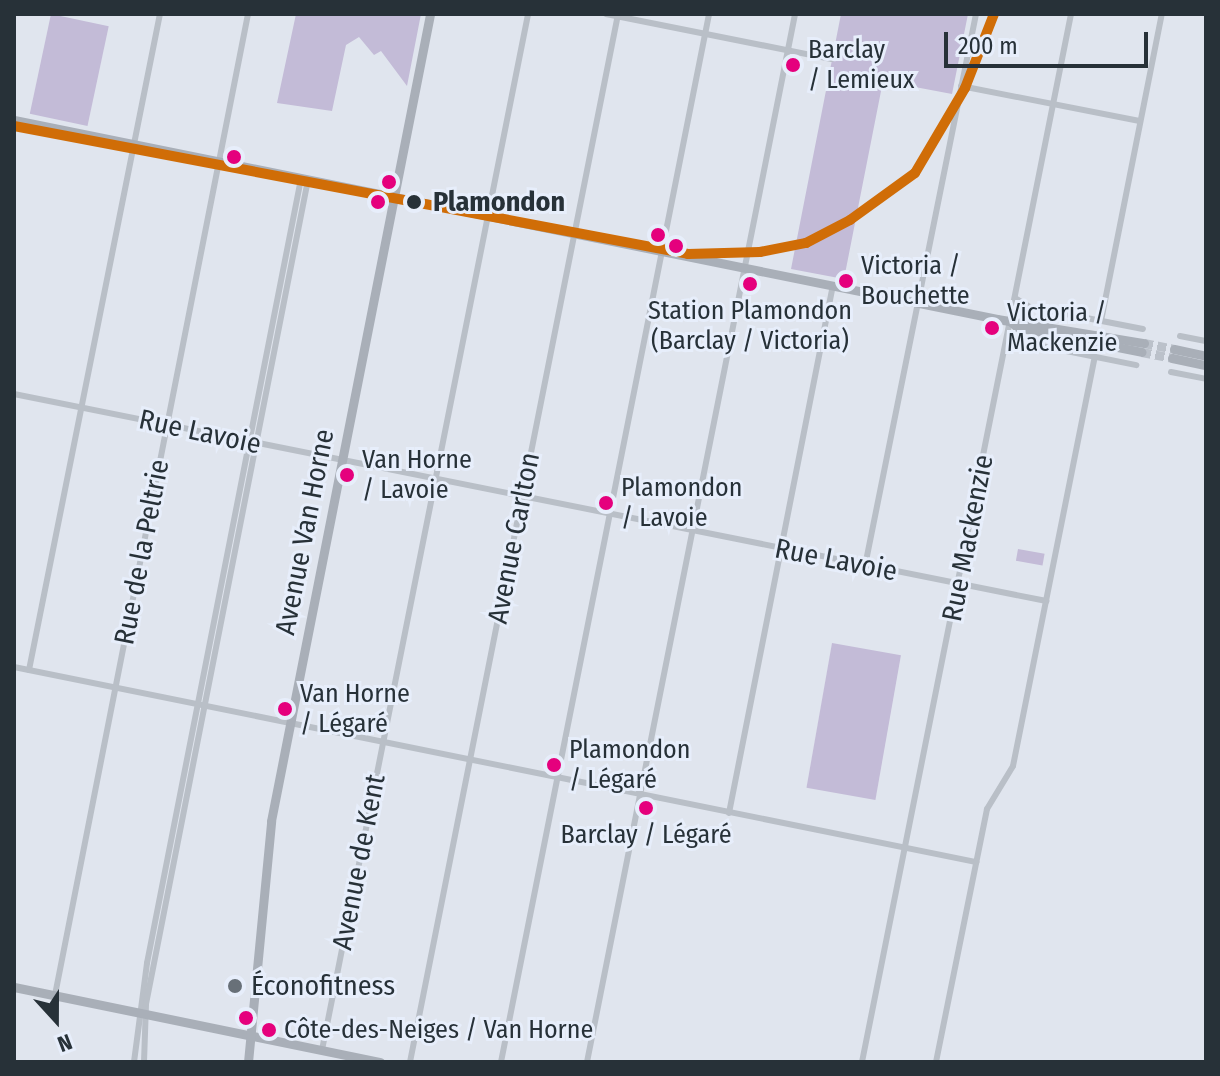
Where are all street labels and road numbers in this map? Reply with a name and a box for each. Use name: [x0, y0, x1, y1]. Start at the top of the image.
street label: Rue Lavoie: [136, 403, 264, 461]
street label: Avenue Van Horne: [269, 426, 341, 638]
street label: Avenue Carlton: [481, 450, 547, 626]
street label: Rue Mackenzie: [935, 452, 1001, 624]
street label: Rue de la Peltrie: [108, 456, 176, 648]
street label: Rue Lavoie: [772, 532, 900, 588]
street label: Avenue de Kent: [325, 771, 393, 953]

